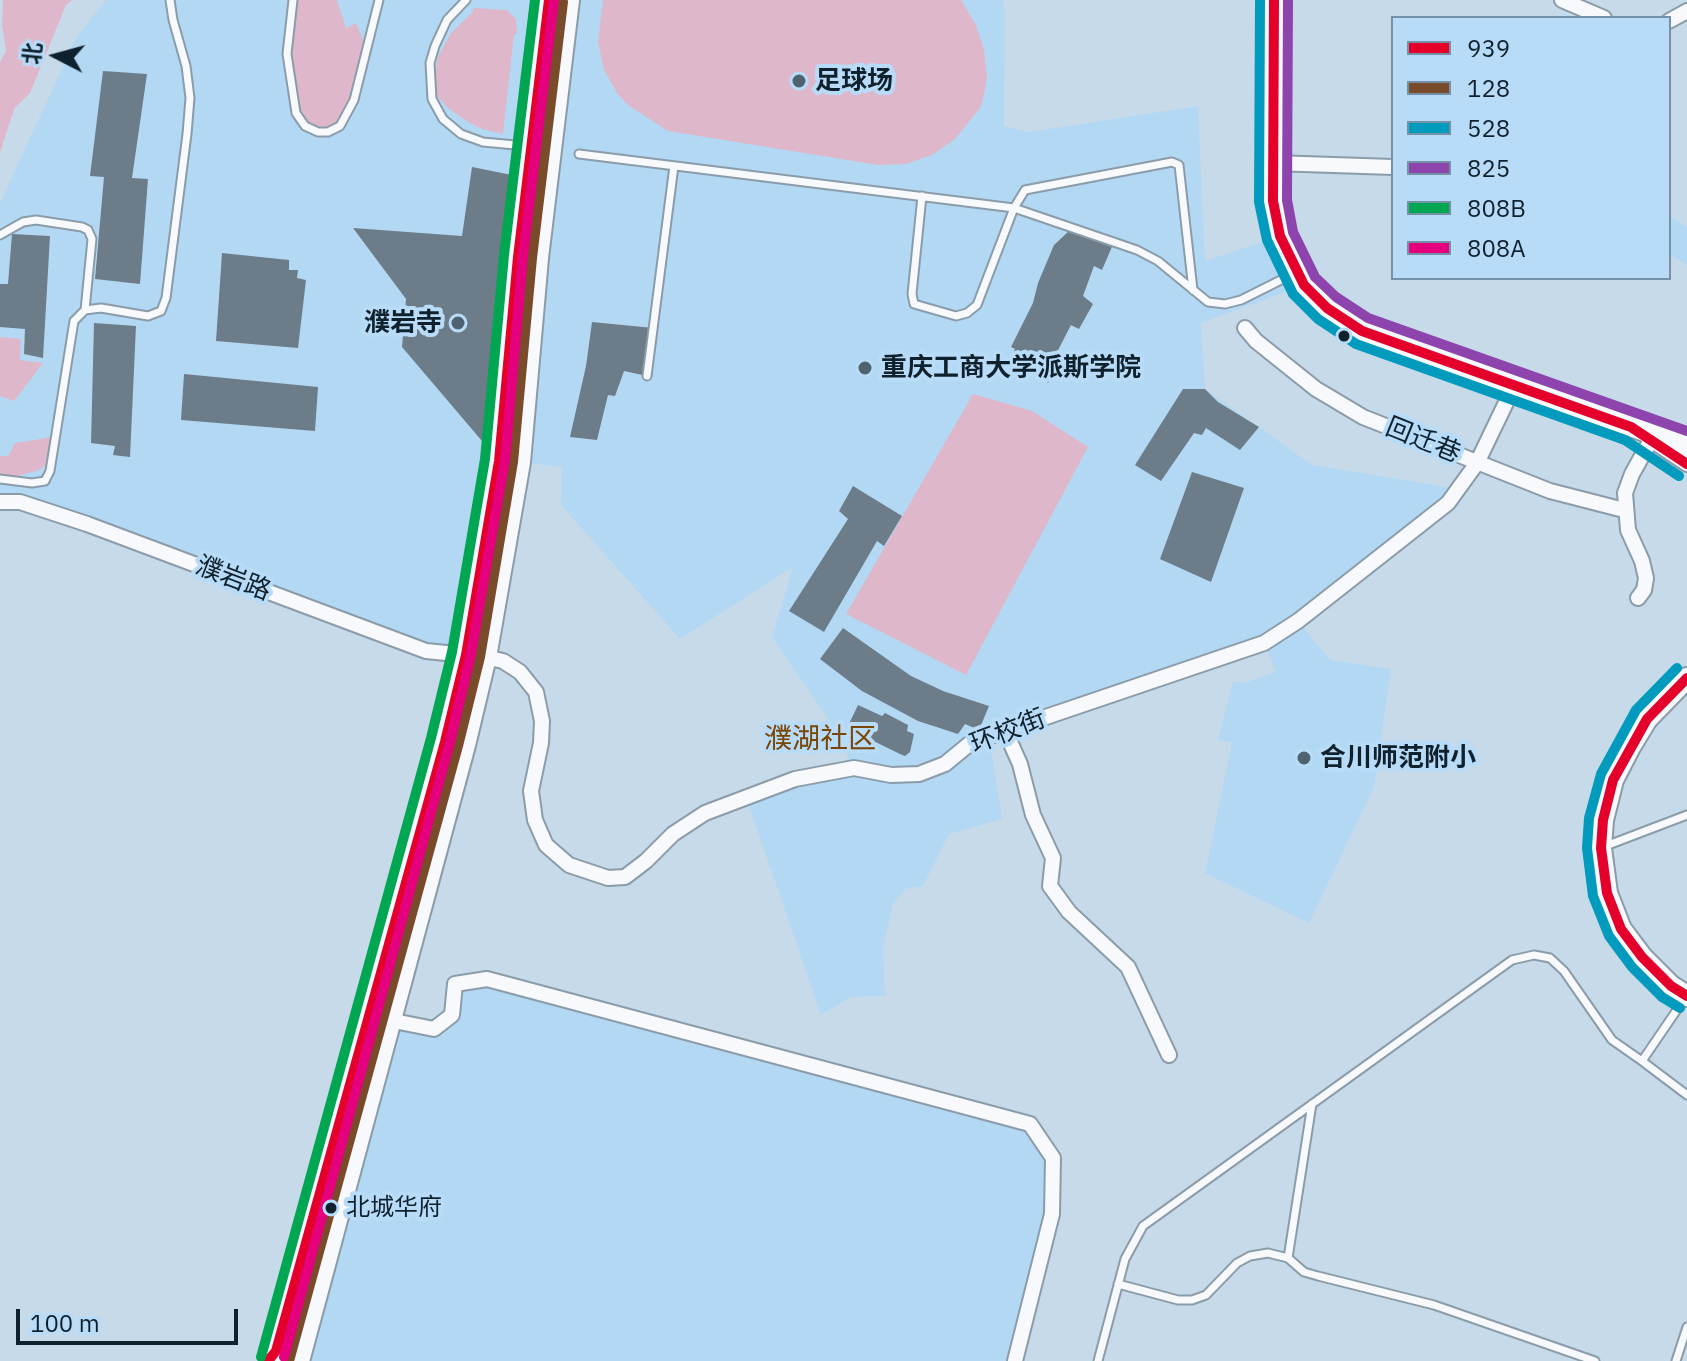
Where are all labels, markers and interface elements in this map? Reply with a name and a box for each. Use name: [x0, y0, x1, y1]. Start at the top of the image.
north arrow: [16, 16, 96, 96]
legend: [1391, 16, 1671, 280]
text: 939: [1467, 32, 1510, 64]
text: 北: [16, 41, 47, 66]
place label: 足球场: [815, 65, 893, 97]
marker: 足球场: [790, 72, 808, 90]
text: 128: [1467, 72, 1510, 104]
text: 528: [1467, 112, 1510, 144]
text: 825: [1467, 152, 1510, 184]
text: 808B: [1467, 192, 1526, 224]
text: 808A: [1467, 232, 1526, 264]
place label: 濮岩寺: [364, 307, 442, 339]
marker: 濮岩寺: [449, 314, 467, 332]
unlabelled marker: [1336, 328, 1352, 344]
place label: 重庆工商大学派斯学院: [881, 352, 1141, 384]
marker: 重庆工商大学派斯学院: [856, 359, 874, 377]
street label: 回迁巷: [1381, 412, 1465, 470]
street label: 濮岩路: [191, 550, 275, 608]
street label: 环校街: [966, 703, 1050, 761]
district label: 濮湖社区: [764, 723, 876, 757]
place label: 合川师范附小: [1320, 742, 1476, 774]
marker: 合川师范附小: [1295, 749, 1313, 767]
place label: 北城华府: [346, 1194, 442, 1222]
marker: 北城华府: [323, 1200, 339, 1216]
scale bar: [20, 1293, 242, 1343]
text: 100 m: [30, 1307, 100, 1339]

